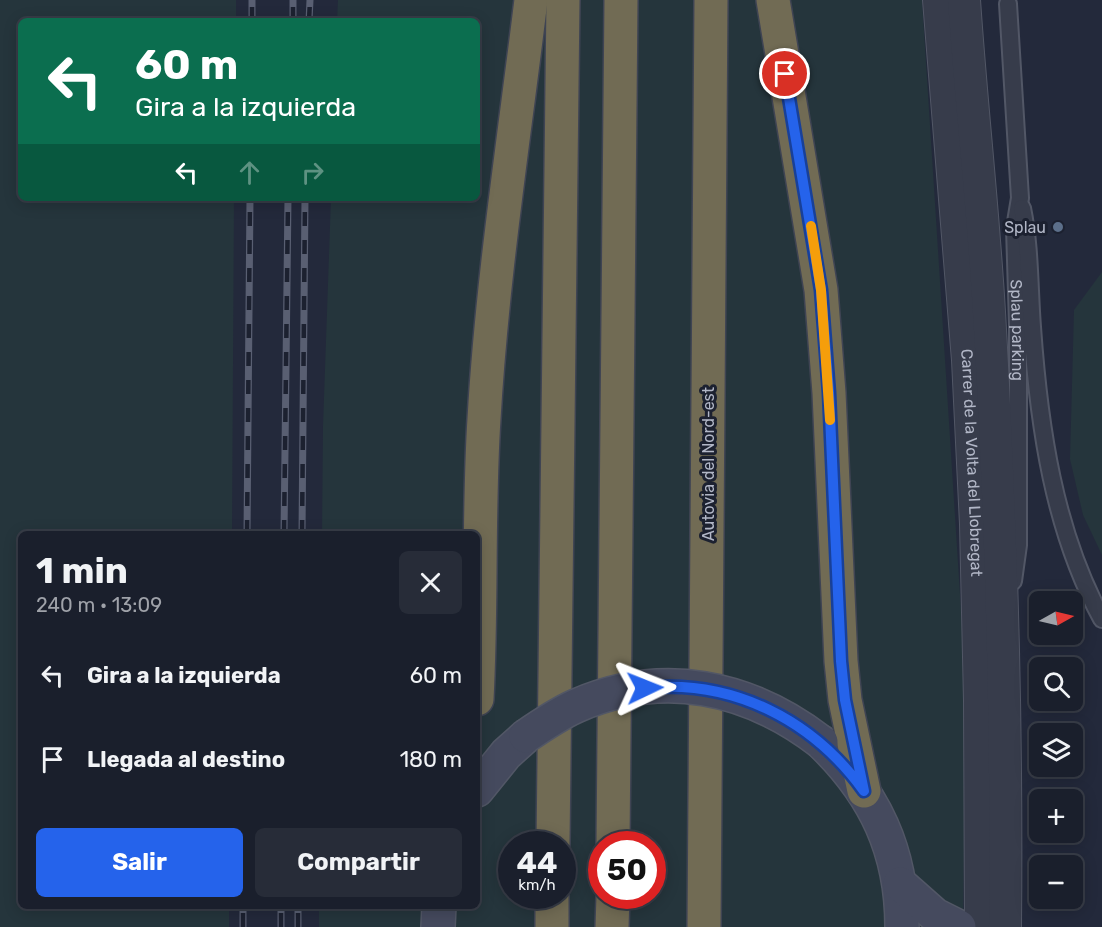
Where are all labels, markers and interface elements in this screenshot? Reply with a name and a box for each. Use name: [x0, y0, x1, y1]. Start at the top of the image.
text: 60 m: [135, 40, 238, 90]
icon: left: [36, 42, 114, 120]
pin: [759, 48, 810, 99]
icon: arrive: [768, 57, 801, 90]
text: Gira a la izquierda: [135, 91, 356, 123]
icon: left: [170, 156, 203, 189]
icon: ahead: [233, 156, 266, 189]
icon: right: [296, 156, 329, 189]
place label: Splau: [1004, 218, 1046, 237]
marker: Splau: [1051, 220, 1065, 234]
street label: Splau parking: [1007, 279, 1027, 381]
street label: Carrer de la Volta del Llobregat: [957, 348, 986, 577]
street label: Autovia del Nord-est: [699, 387, 718, 541]
text: 1 min: [36, 549, 128, 592]
button: close: [399, 551, 462, 614]
north arrow: [1029, 591, 1083, 645]
map controls: [1029, 591, 1083, 909]
text: 240 m · 13:09: [36, 593, 162, 617]
position arrow: [613, 656, 677, 720]
button: search: [1029, 657, 1083, 711]
icon: left: [36, 659, 69, 692]
text: Gira a la izquierda: [87, 662, 281, 689]
text: 60 m: [410, 662, 462, 689]
button: layers: [1029, 723, 1083, 777]
icon: arrive: [36, 743, 69, 776]
text: Llegada al destino: [87, 746, 285, 773]
text: 180 m: [400, 746, 462, 773]
button: +: [1029, 789, 1083, 843]
button: Salir: [36, 828, 243, 897]
button: Compartir: [255, 828, 462, 897]
speed limit sign: 50: [588, 831, 666, 909]
text: 44: [517, 845, 557, 881]
button: −: [1029, 855, 1083, 909]
text: km/h: [518, 876, 556, 894]

